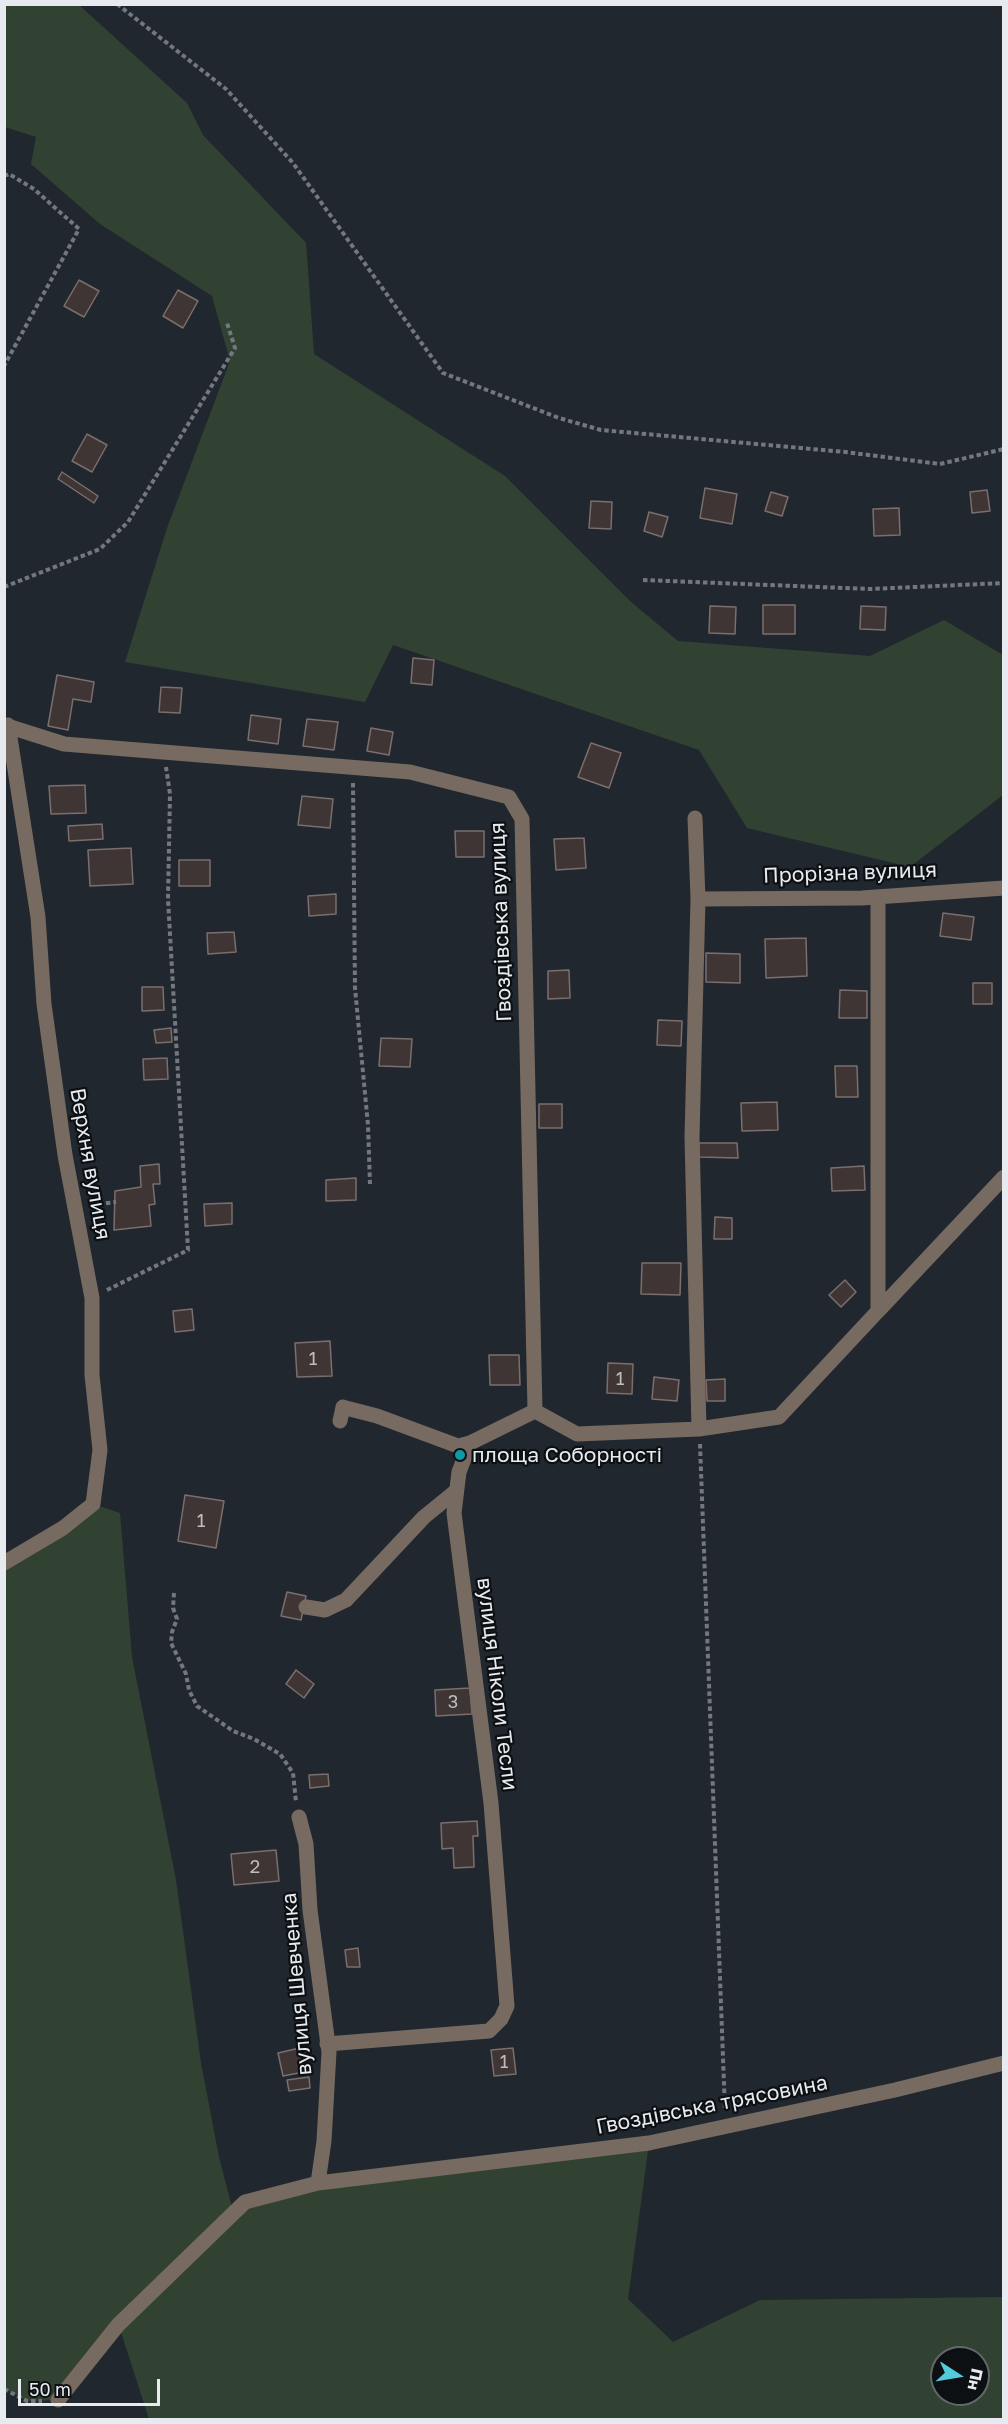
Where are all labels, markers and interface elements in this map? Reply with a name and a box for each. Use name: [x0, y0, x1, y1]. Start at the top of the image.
street label: Гвоздівська вулиця: [485, 822, 517, 1022]
street label: Прорізна вулиця: [763, 857, 937, 889]
street label: Верхня вулиця: [64, 1086, 116, 1242]
house number: 1: [309, 1348, 317, 1370]
house number: 1: [616, 1368, 624, 1390]
place label: площа Соборності: [472, 1442, 662, 1468]
marker: площа Соборності: [453, 1448, 467, 1462]
house number: 1: [197, 1510, 205, 1532]
street label: вулиця Ніколи Тесли: [471, 1576, 523, 1792]
house number: 3: [448, 1691, 458, 1713]
house number: 2: [250, 1856, 260, 1878]
street label: вулиця Шевченка: [276, 1892, 318, 2076]
house number: 1: [500, 2051, 508, 2073]
street label: Гвоздівська трясовина: [594, 2070, 830, 2140]
north arrow: [930, 2346, 990, 2406]
scale bar: [21, 2367, 164, 2405]
text: Пн: [964, 2367, 988, 2392]
text: 50 m: [29, 2378, 71, 2400]

